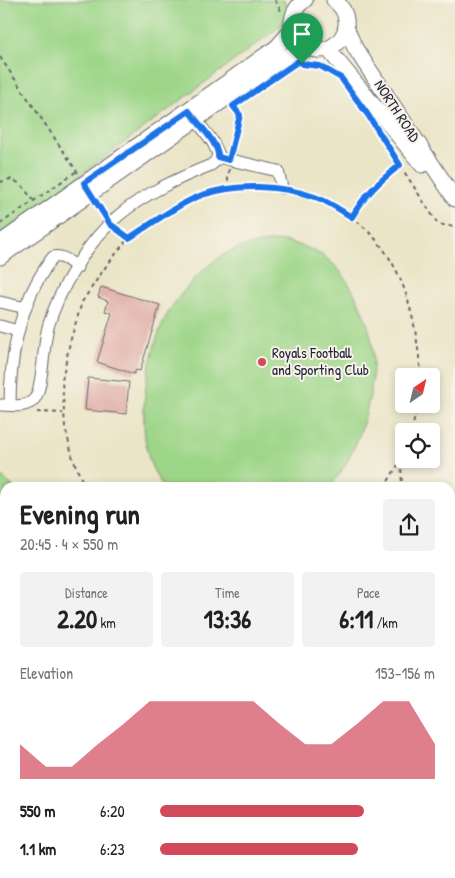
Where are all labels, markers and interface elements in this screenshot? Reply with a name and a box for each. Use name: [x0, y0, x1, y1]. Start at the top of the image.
pin: [281, 13, 323, 64]
icon: arrive: [288, 20, 316, 48]
street label: NORTH ROAD: [369, 76, 426, 147]
place label: Royals Football and Sporting Club: [272, 342, 369, 380]
marker: Royals Football and Sporting Club: [256, 356, 268, 368]
north arrow: [395, 368, 440, 412]
map controls: [395, 368, 440, 468]
button: locate: [395, 423, 440, 468]
text: Evening run: [20, 495, 140, 533]
button: share: [383, 499, 435, 551]
text: 20:45 · 4 × 550 m: [20, 533, 118, 555]
text: Distance: [65, 583, 108, 602]
text: Time: [215, 583, 240, 602]
text: Pace: [357, 583, 380, 602]
text: 2.20: [57, 602, 97, 636]
text: 13:36: [204, 602, 251, 636]
text: 6:11: [339, 602, 373, 636]
text: km: [97, 613, 116, 632]
text: /km: [373, 613, 398, 632]
text: Elevation: [20, 662, 73, 684]
text: 153–156 m: [375, 662, 435, 684]
text: 550 m: [20, 800, 55, 822]
text: 6:20: [100, 800, 125, 822]
text: 1.1 km: [20, 838, 56, 860]
text: 6:23: [100, 838, 125, 860]

